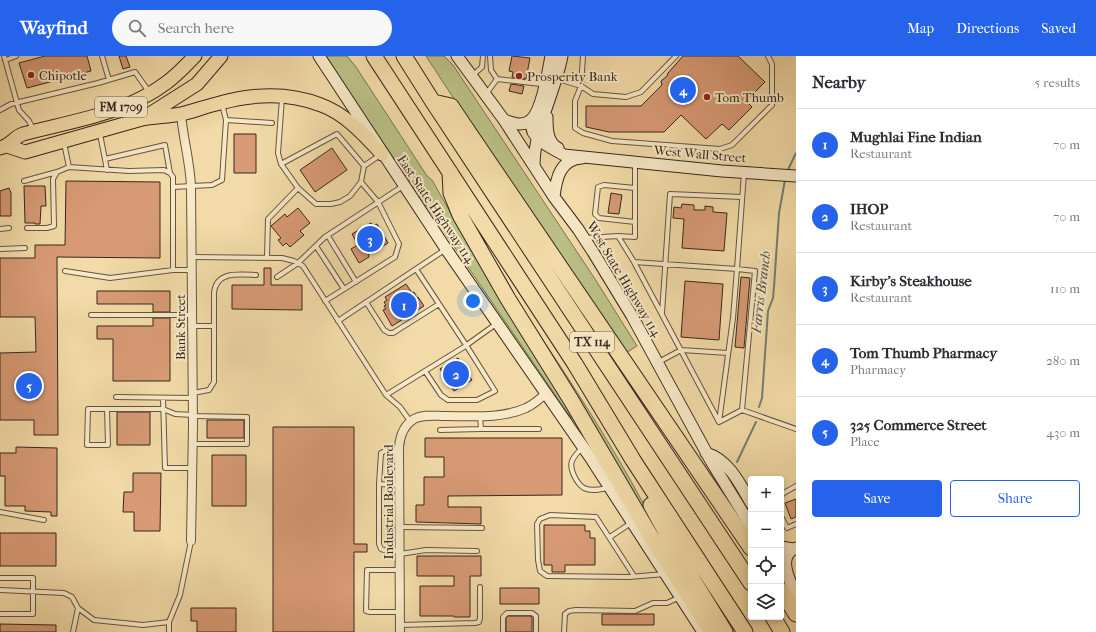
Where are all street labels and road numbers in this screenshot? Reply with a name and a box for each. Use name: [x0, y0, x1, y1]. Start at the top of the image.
road number: FM 1709: [95, 97, 147, 117]
street label: West Wall Street: [652, 142, 747, 166]
street label: East State Highway 114: [394, 152, 478, 266]
street label: West State Highway 114: [583, 218, 665, 340]
street label: Bank Street: [173, 294, 188, 360]
road number: TX 114: [570, 332, 614, 352]
street label: Industrial Boulevard: [381, 444, 396, 560]

